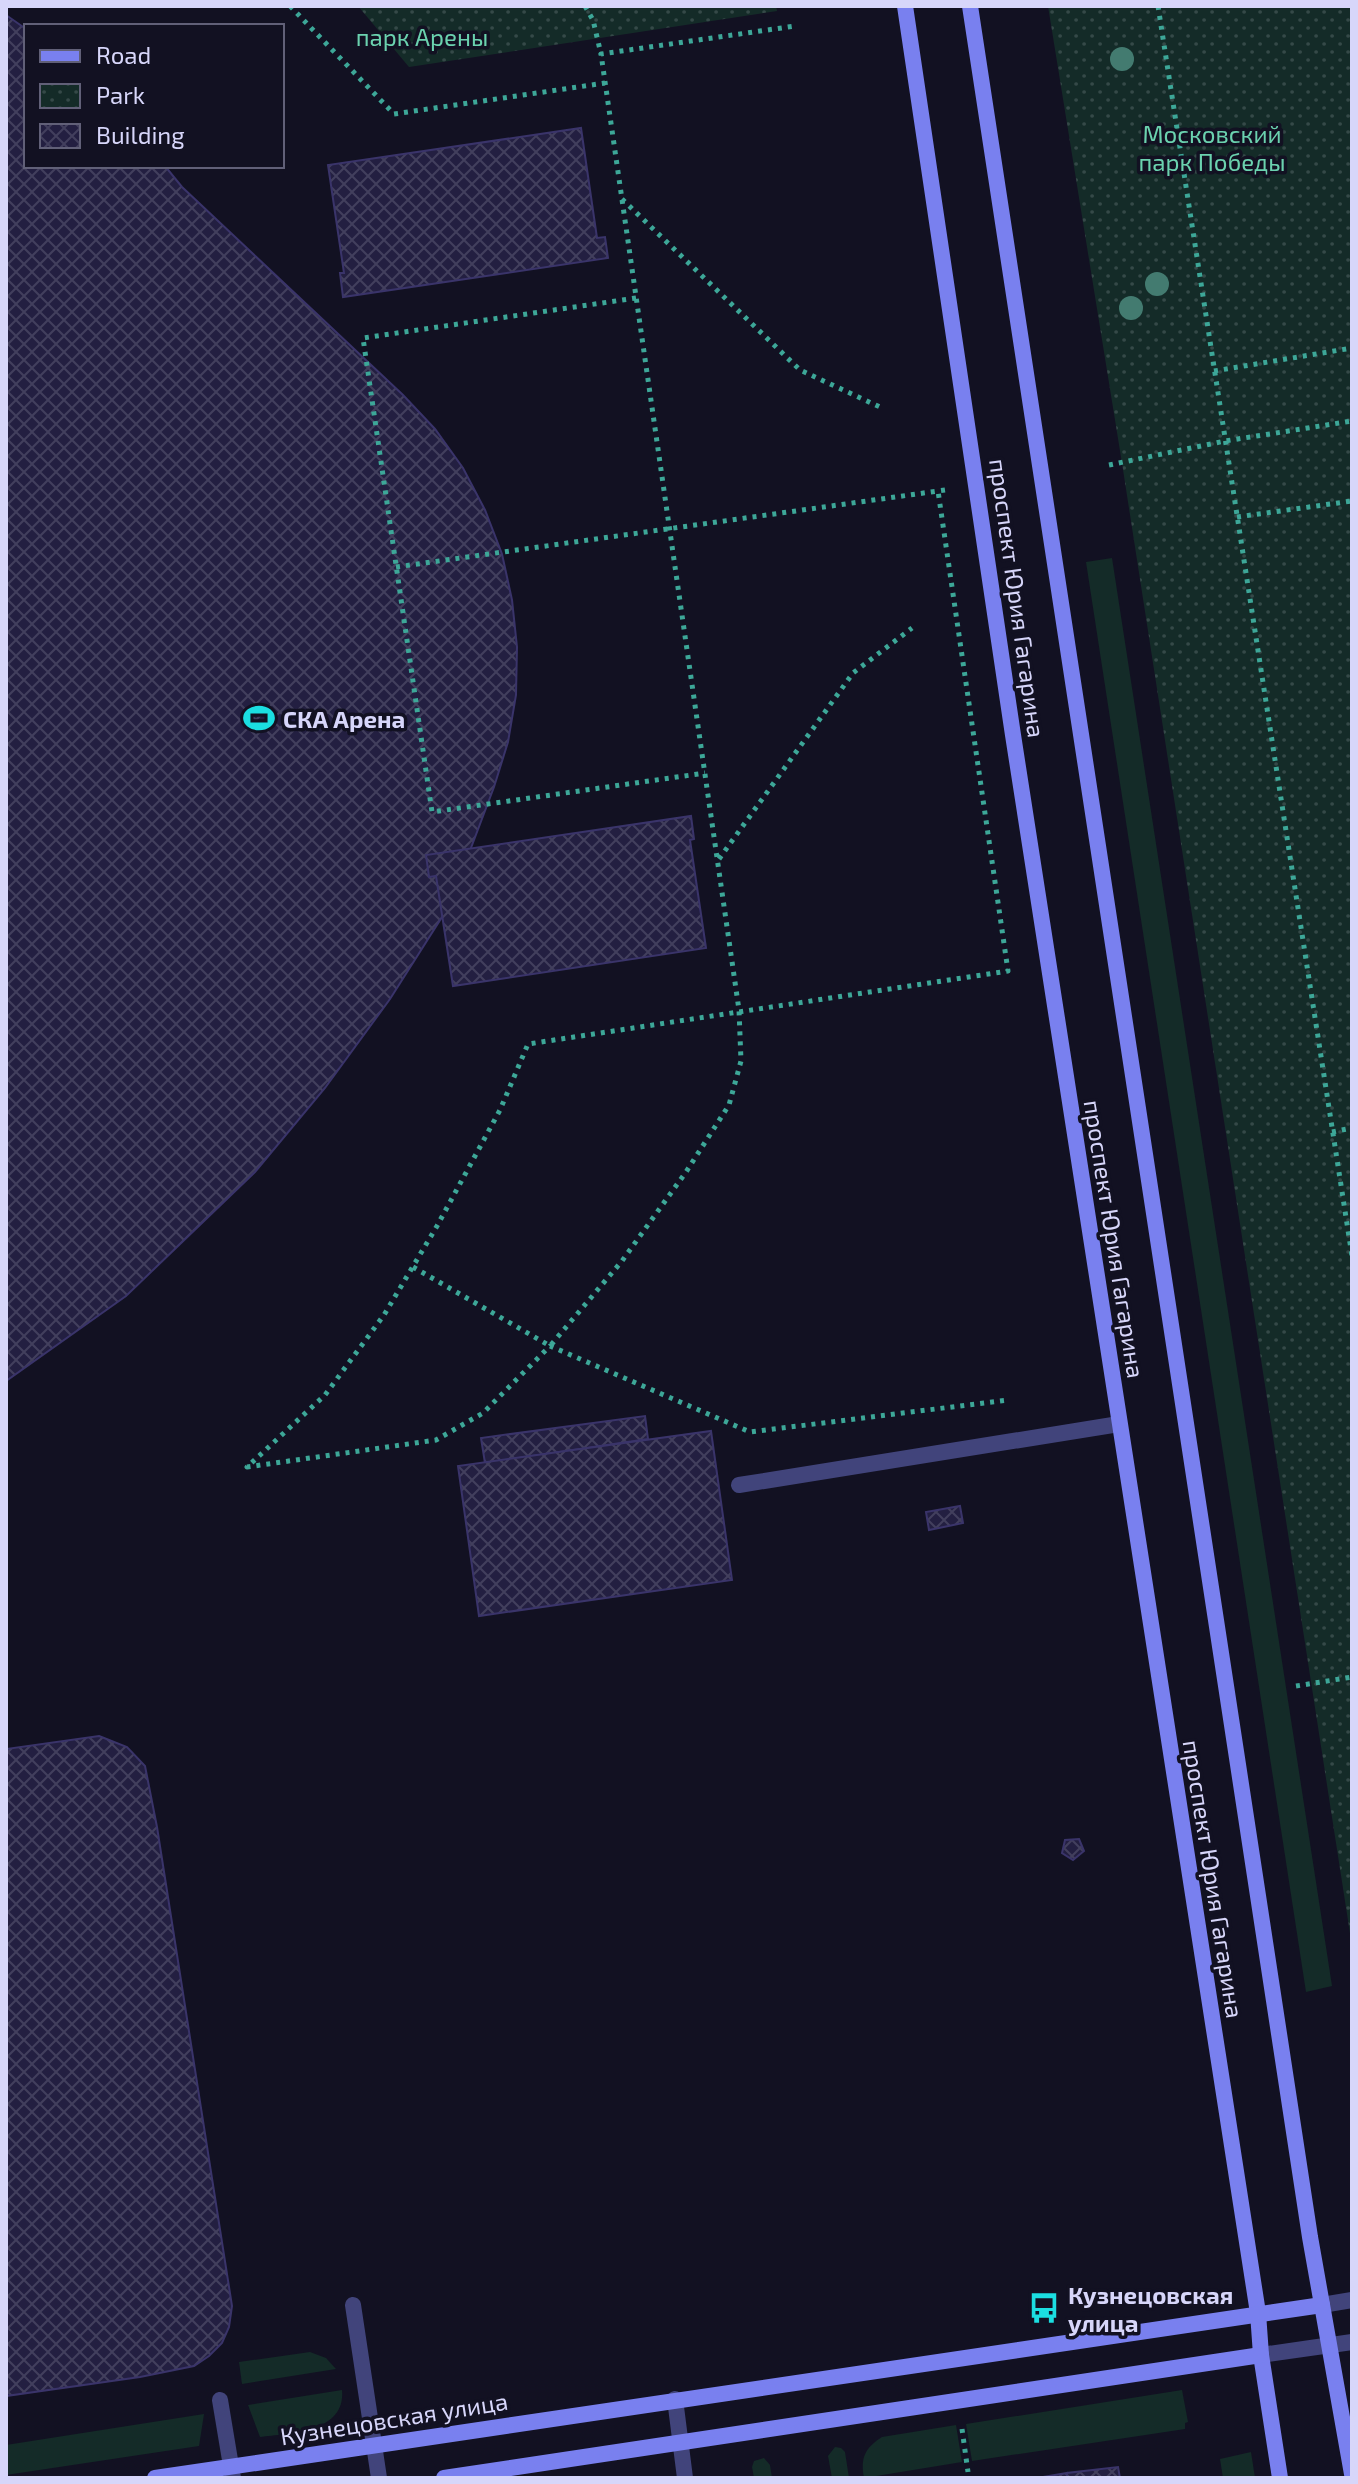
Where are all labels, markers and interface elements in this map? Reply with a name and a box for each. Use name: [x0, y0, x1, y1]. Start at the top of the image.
park label: парк Арены: [356, 22, 488, 51]
legend: [24, 24, 284, 168]
text: Road: [96, 40, 151, 69]
text: Park: [96, 80, 145, 109]
park label: Московский парк Победы: [1139, 119, 1285, 176]
text: Building: [96, 120, 185, 149]
street label: проспект Юрия Гагарина: [984, 457, 1052, 739]
sports icon: СКА Арена: [242, 701, 276, 735]
place label: СКА Арена: [283, 704, 405, 733]
street label: проспект Юрия Гагарина: [1079, 1098, 1151, 1380]
street label: проспект Юрия Гагарина: [1178, 1738, 1250, 2020]
place label: Кузнецовская улица: [1068, 2280, 1233, 2337]
bus stop icon: Кузнецовская улица: [1027, 2291, 1061, 2325]
street label: Кузнецовская улица: [278, 2386, 510, 2451]

